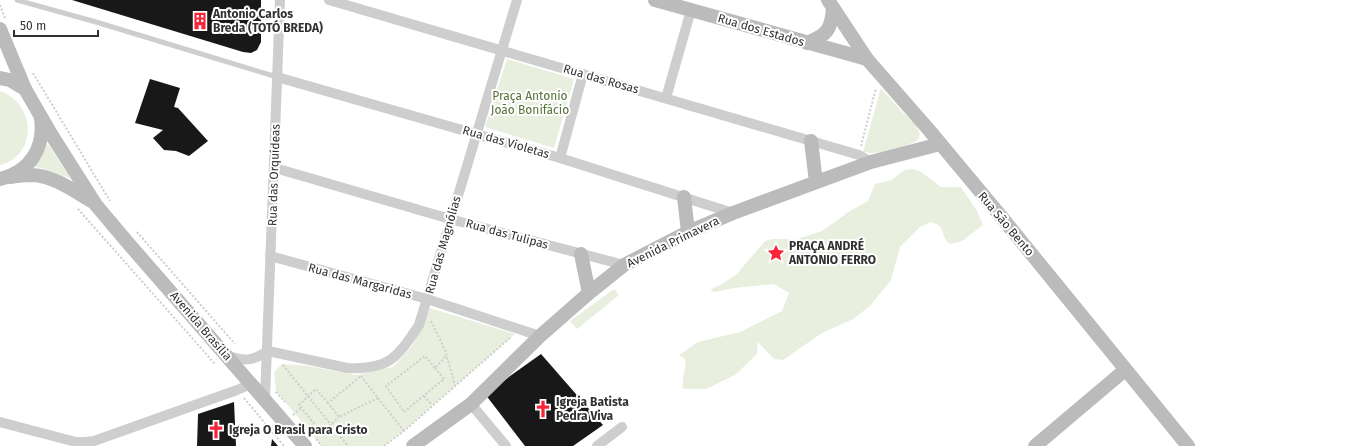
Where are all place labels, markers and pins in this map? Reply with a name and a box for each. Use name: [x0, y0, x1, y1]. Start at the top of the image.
place label: Antonio Carlos Breda (TOTÓ BREDA): [212, 7, 323, 35]
building icon: Antonio Carlos Breda (TOTÓ BREDA): [190, 11, 210, 31]
place label: PRAÇA ANDRÉ ANTONIO FERRO: [788, 237, 876, 267]
place icon: PRAÇA ANDRÉ ANTONIO FERRO: [766, 243, 786, 263]
place label: Igreja Batista Pedra Viva: [556, 395, 629, 423]
church icon: Igreja Batista Pedra Viva: [533, 399, 553, 419]
church icon: Igreja O Brasil para Cristo: [206, 420, 226, 440]
place label: Igreja O Brasil para Cristo: [229, 423, 368, 437]

